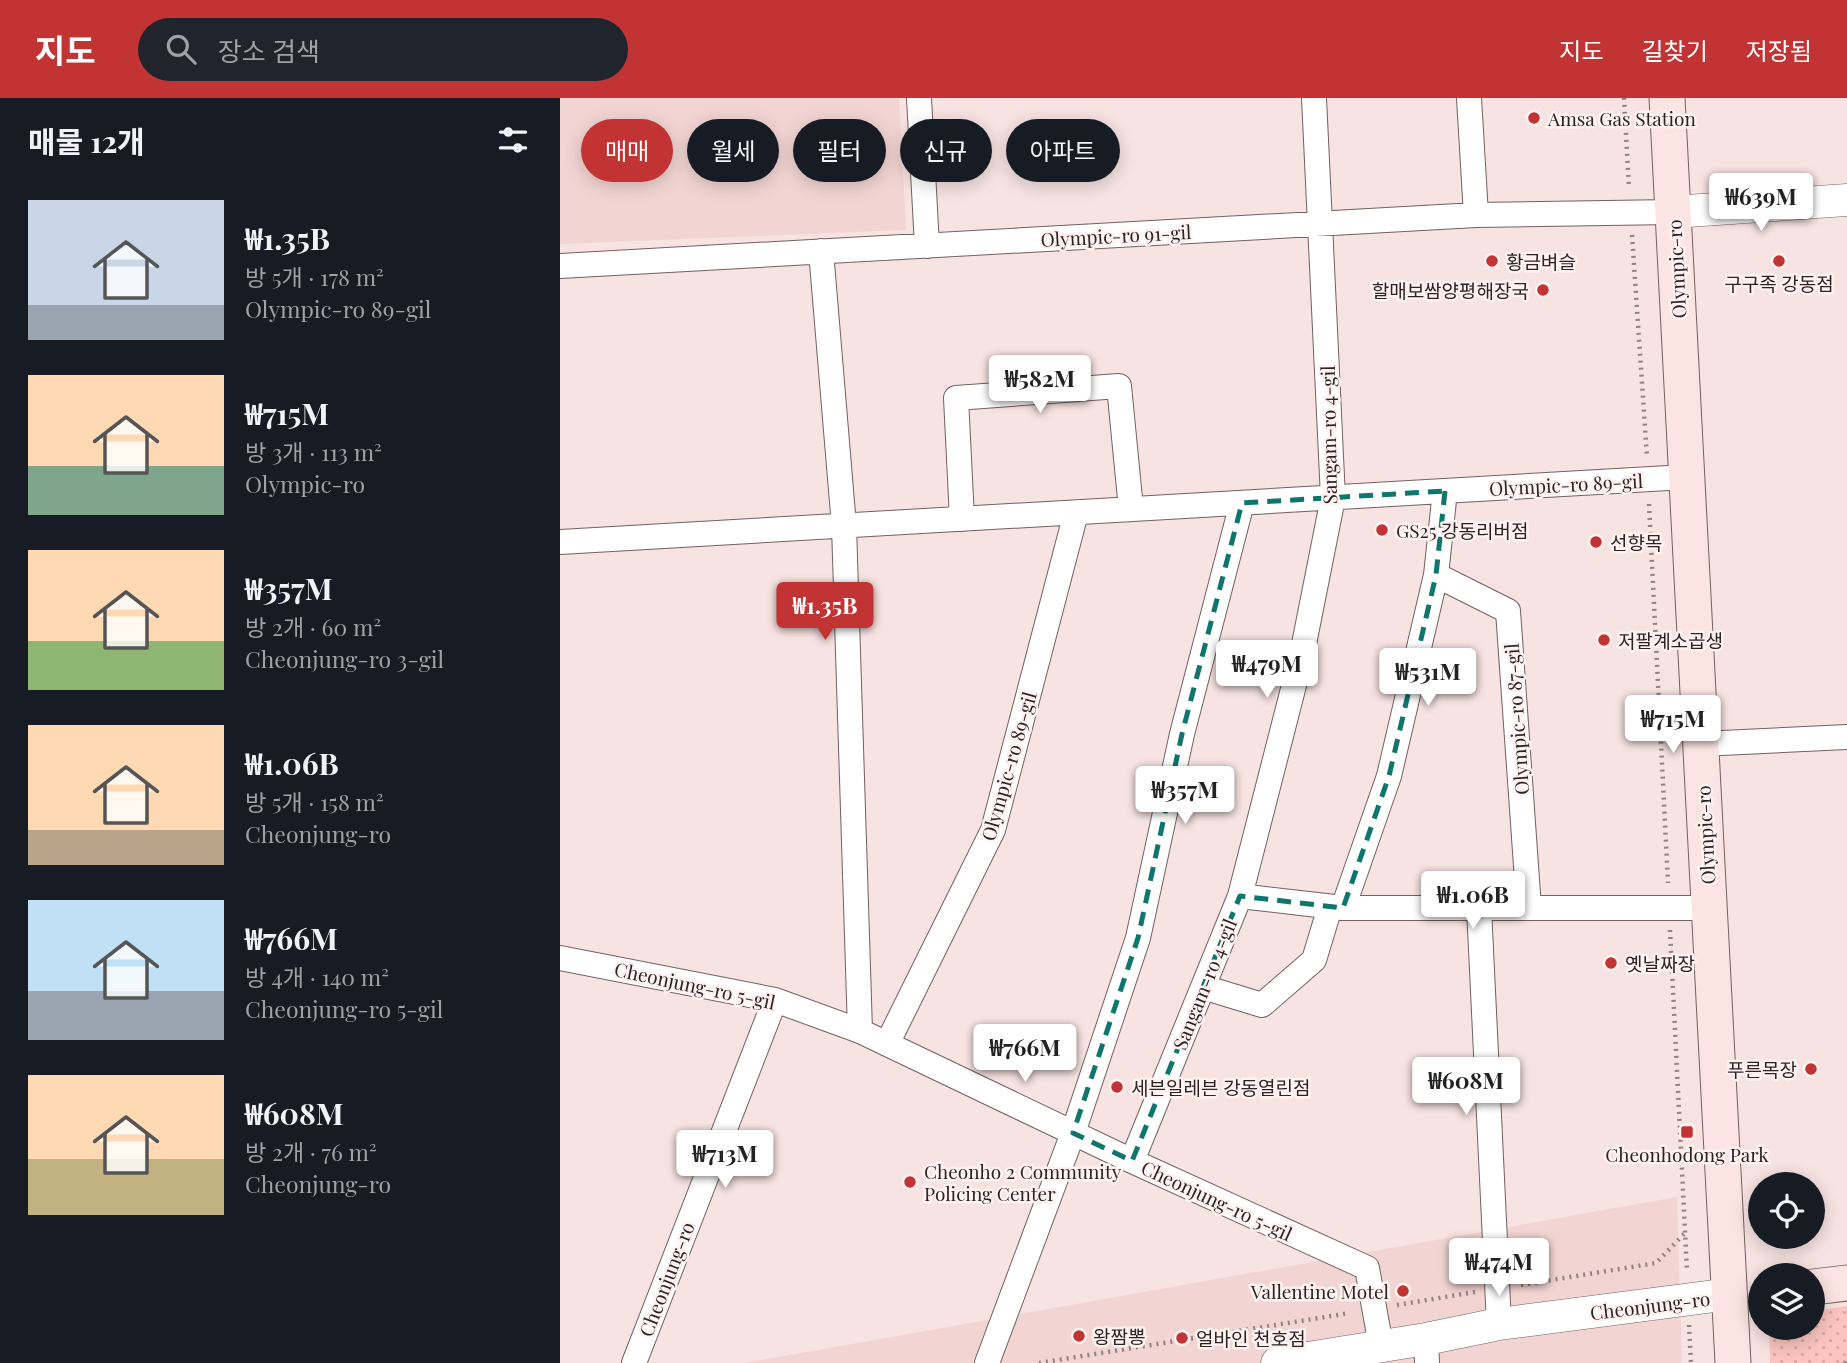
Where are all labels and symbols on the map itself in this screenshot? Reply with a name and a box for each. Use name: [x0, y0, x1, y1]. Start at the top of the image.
place label: Amsa Gas Station: [1547, 105, 1696, 131]
marker: Amsa Gas Station: [1526, 110, 1542, 126]
pin: ₩639M: [1712, 174, 1810, 233]
street label: Olympic-ro 91-gil: [1040, 218, 1193, 252]
street label: Olympic-ro: [1660, 219, 1692, 319]
place label: 황금벼슬: [1506, 248, 1576, 274]
marker: 황금벼슬: [1484, 253, 1500, 269]
marker: 구구족 강동점: [1771, 253, 1787, 269]
place label: 구구족 강동점: [1724, 270, 1834, 296]
place label: 할매보쌈양평해장국: [1372, 277, 1529, 303]
marker: 할매보쌈양평해장국: [1535, 282, 1551, 298]
pin: ₩582M: [991, 356, 1089, 415]
street label: Sangam-ro 4-gil: [1314, 365, 1342, 505]
street label: Olympic-ro 89-gil: [1488, 467, 1644, 501]
place label: GS25 강동리버점: [1396, 517, 1528, 543]
marker: GS25 강동리버점: [1374, 522, 1390, 538]
place label: 선향목: [1610, 529, 1662, 555]
marker: 선향목: [1588, 534, 1604, 550]
pin: ₩1.35B: [768, 582, 882, 642]
place label: 저팔계소곱생: [1618, 627, 1723, 653]
marker: 저팔계소곱생: [1596, 632, 1612, 648]
pin: ₩479M: [1218, 640, 1316, 700]
street label: Olympic-ro 87-gil: [1498, 642, 1534, 796]
pin: ₩531M: [1379, 648, 1477, 708]
street label: Olympic-ro 89-gil: [974, 688, 1042, 844]
pin: ₩715M: [1624, 696, 1722, 755]
pin: ₩357M: [1136, 766, 1234, 826]
street label: Olympic-ro: [1689, 785, 1721, 885]
pin: ₩1.06B: [1416, 872, 1530, 931]
street label: Sangam-ro 4-gil: [1166, 914, 1242, 1053]
place label: 옛날짜장: [1625, 950, 1695, 976]
street label: Cheonjung-ro 5-gil: [612, 955, 778, 1015]
marker: 옛날짜장: [1603, 955, 1619, 971]
pin: ₩766M: [976, 1024, 1074, 1084]
place label: 푸른목장: [1727, 1056, 1797, 1082]
pin: ₩608M: [1417, 1058, 1515, 1117]
marker: 푸른목장: [1803, 1061, 1819, 1077]
place label: 세븐일레븐 강동열린점: [1131, 1074, 1311, 1100]
marker: 세븐일레븐 강동열린점: [1109, 1079, 1125, 1095]
marker: Cheonhodong Park: [1679, 1124, 1695, 1140]
pin: ₩713M: [676, 1130, 774, 1190]
place label: Cheonhodong Park: [1605, 1141, 1769, 1167]
street label: Cheonjung-ro 5-gil: [1137, 1154, 1297, 1247]
place label: Cheonho 2 Community Policing Center: [924, 1158, 1122, 1206]
marker: Cheonho 2 Community Policing Center: [902, 1174, 918, 1190]
street label: Cheonjung-ro: [632, 1218, 700, 1340]
pin: ₩474M: [1450, 1238, 1548, 1298]
place label: Vallentine Motel: [1250, 1278, 1390, 1304]
marker: Vallentine Motel: [1395, 1283, 1411, 1299]
street label: Cheonjung-ro: [1589, 1285, 1711, 1325]
place label: 왕짬뽕: [1093, 1323, 1145, 1349]
place label: 얼바인 천호점: [1196, 1325, 1306, 1351]
marker: 왕짬뽕: [1071, 1328, 1087, 1344]
marker: 얼바인 천호점: [1174, 1330, 1190, 1346]

